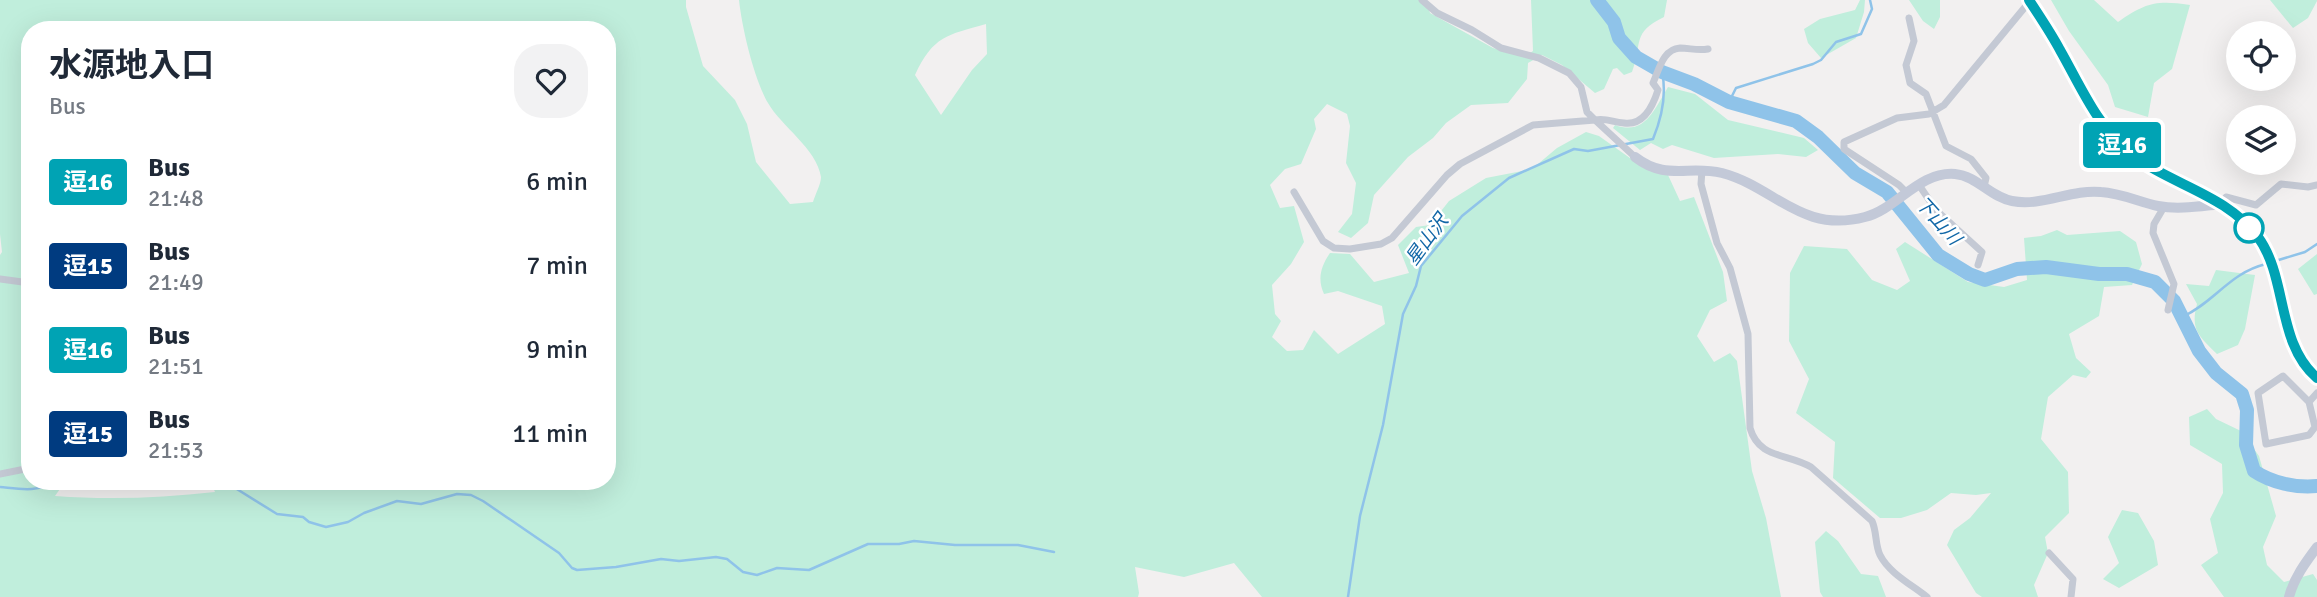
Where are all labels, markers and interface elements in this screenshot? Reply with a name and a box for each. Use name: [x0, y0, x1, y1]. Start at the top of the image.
map controls: [2226, 21, 2296, 175]
button: locate: [2226, 21, 2296, 91]
button: heart: [514, 44, 588, 118]
text: 水源地入口: [49, 45, 214, 86]
text: Bus: [49, 92, 86, 121]
button: layers: [2226, 105, 2296, 175]
line badge: 逗16: [2082, 122, 2162, 168]
text: 逗16: [2097, 130, 2147, 160]
text: Bus: [148, 152, 190, 184]
text: 6 min: [526, 166, 588, 198]
text: 逗16: [63, 167, 113, 197]
text: 21:48: [148, 184, 204, 213]
water label: 下山川: [1910, 192, 1967, 252]
water label: 星山沢: [1401, 207, 1455, 270]
unlabelled marker: [2234, 213, 2264, 243]
text: Bus: [148, 236, 190, 268]
text: 7 min: [526, 250, 588, 282]
text: 逗15: [63, 251, 113, 281]
text: 21:49: [148, 268, 204, 297]
text: Bus: [148, 320, 190, 352]
text: 9 min: [526, 334, 588, 366]
text: 逗16: [63, 335, 113, 365]
text: 21:51: [148, 352, 204, 381]
text: Bus: [148, 404, 190, 436]
text: 11 min: [512, 418, 588, 450]
text: 逗15: [63, 419, 113, 449]
text: 21:53: [148, 436, 204, 465]

